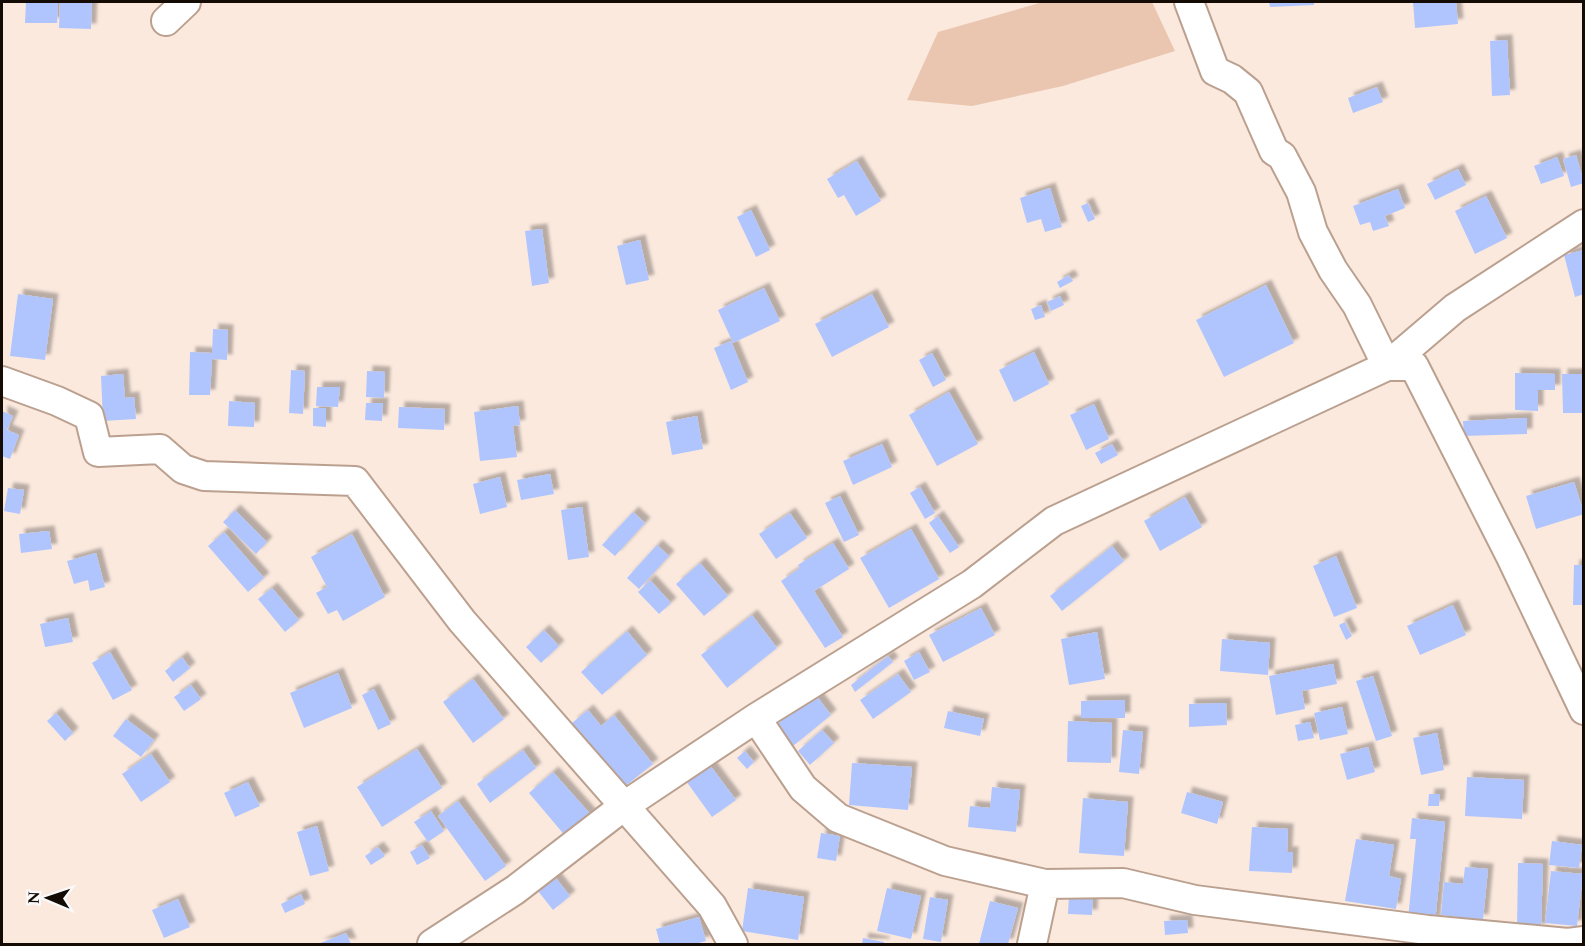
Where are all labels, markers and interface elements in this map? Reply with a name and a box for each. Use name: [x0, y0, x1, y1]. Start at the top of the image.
north arrow: [18, 868, 78, 928]
text: N: [22, 891, 46, 904]

